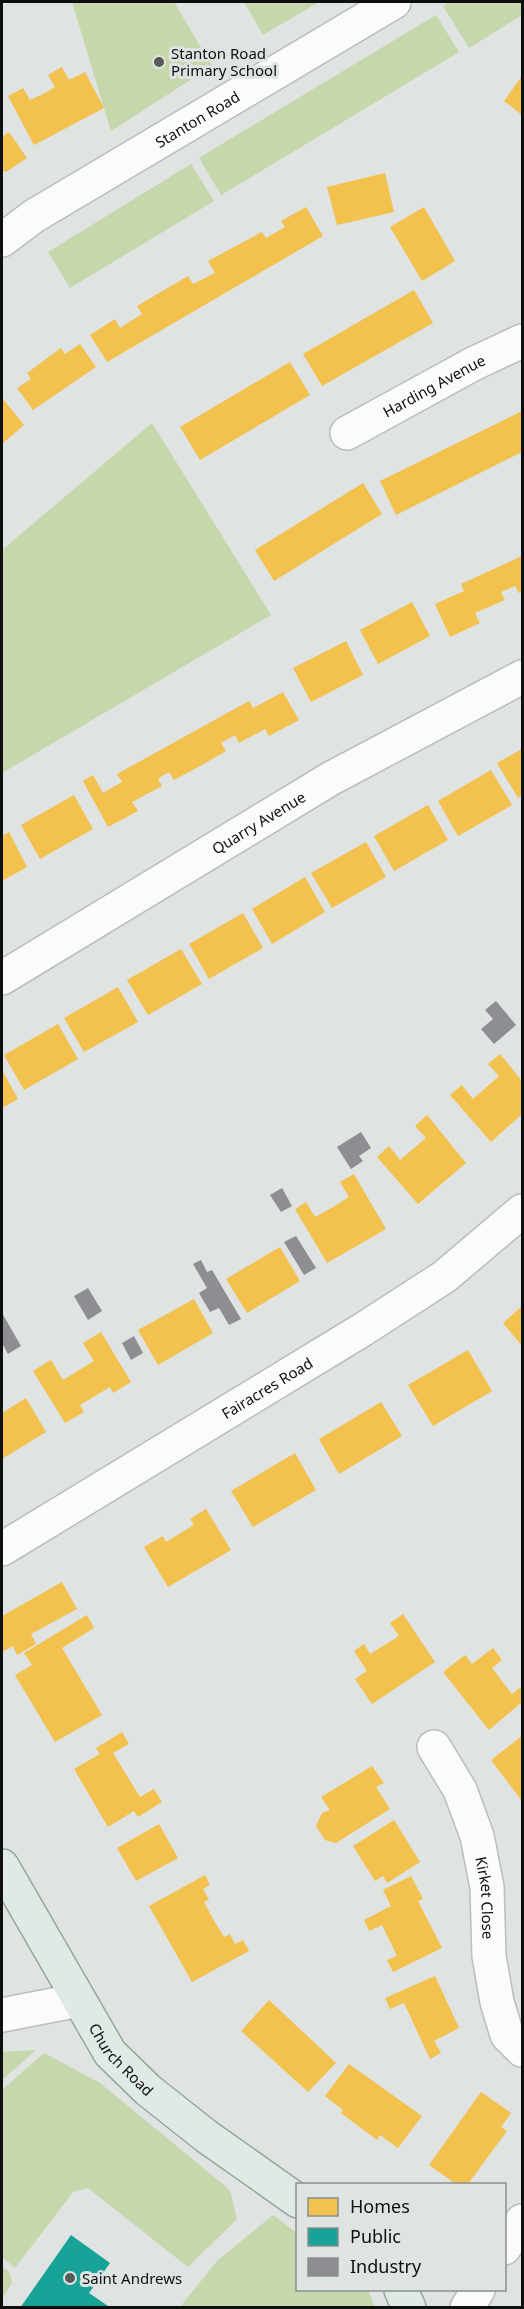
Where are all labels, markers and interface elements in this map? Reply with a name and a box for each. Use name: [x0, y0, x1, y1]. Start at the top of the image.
place label: Stanton Road Primary School: [171, 43, 277, 80]
marker: Stanton Road Primary School: [152, 55, 166, 69]
street label: Stanton Road: [151, 86, 243, 152]
street label: Harding Avenue: [379, 350, 488, 422]
street label: Quarry Avenue: [208, 786, 309, 858]
street label: Fairacres Road: [218, 1353, 316, 1423]
street label: Kirket Close: [471, 1855, 499, 1940]
street label: Church Road: [85, 2019, 158, 2100]
legend: [296, 2183, 506, 2291]
text: Homes: [350, 2194, 410, 2218]
text: Public: [350, 2224, 401, 2248]
text: Industry: [350, 2254, 422, 2278]
place label: Saint Andrews: [82, 2268, 182, 2288]
marker: Saint Andrews: [63, 2271, 77, 2285]

